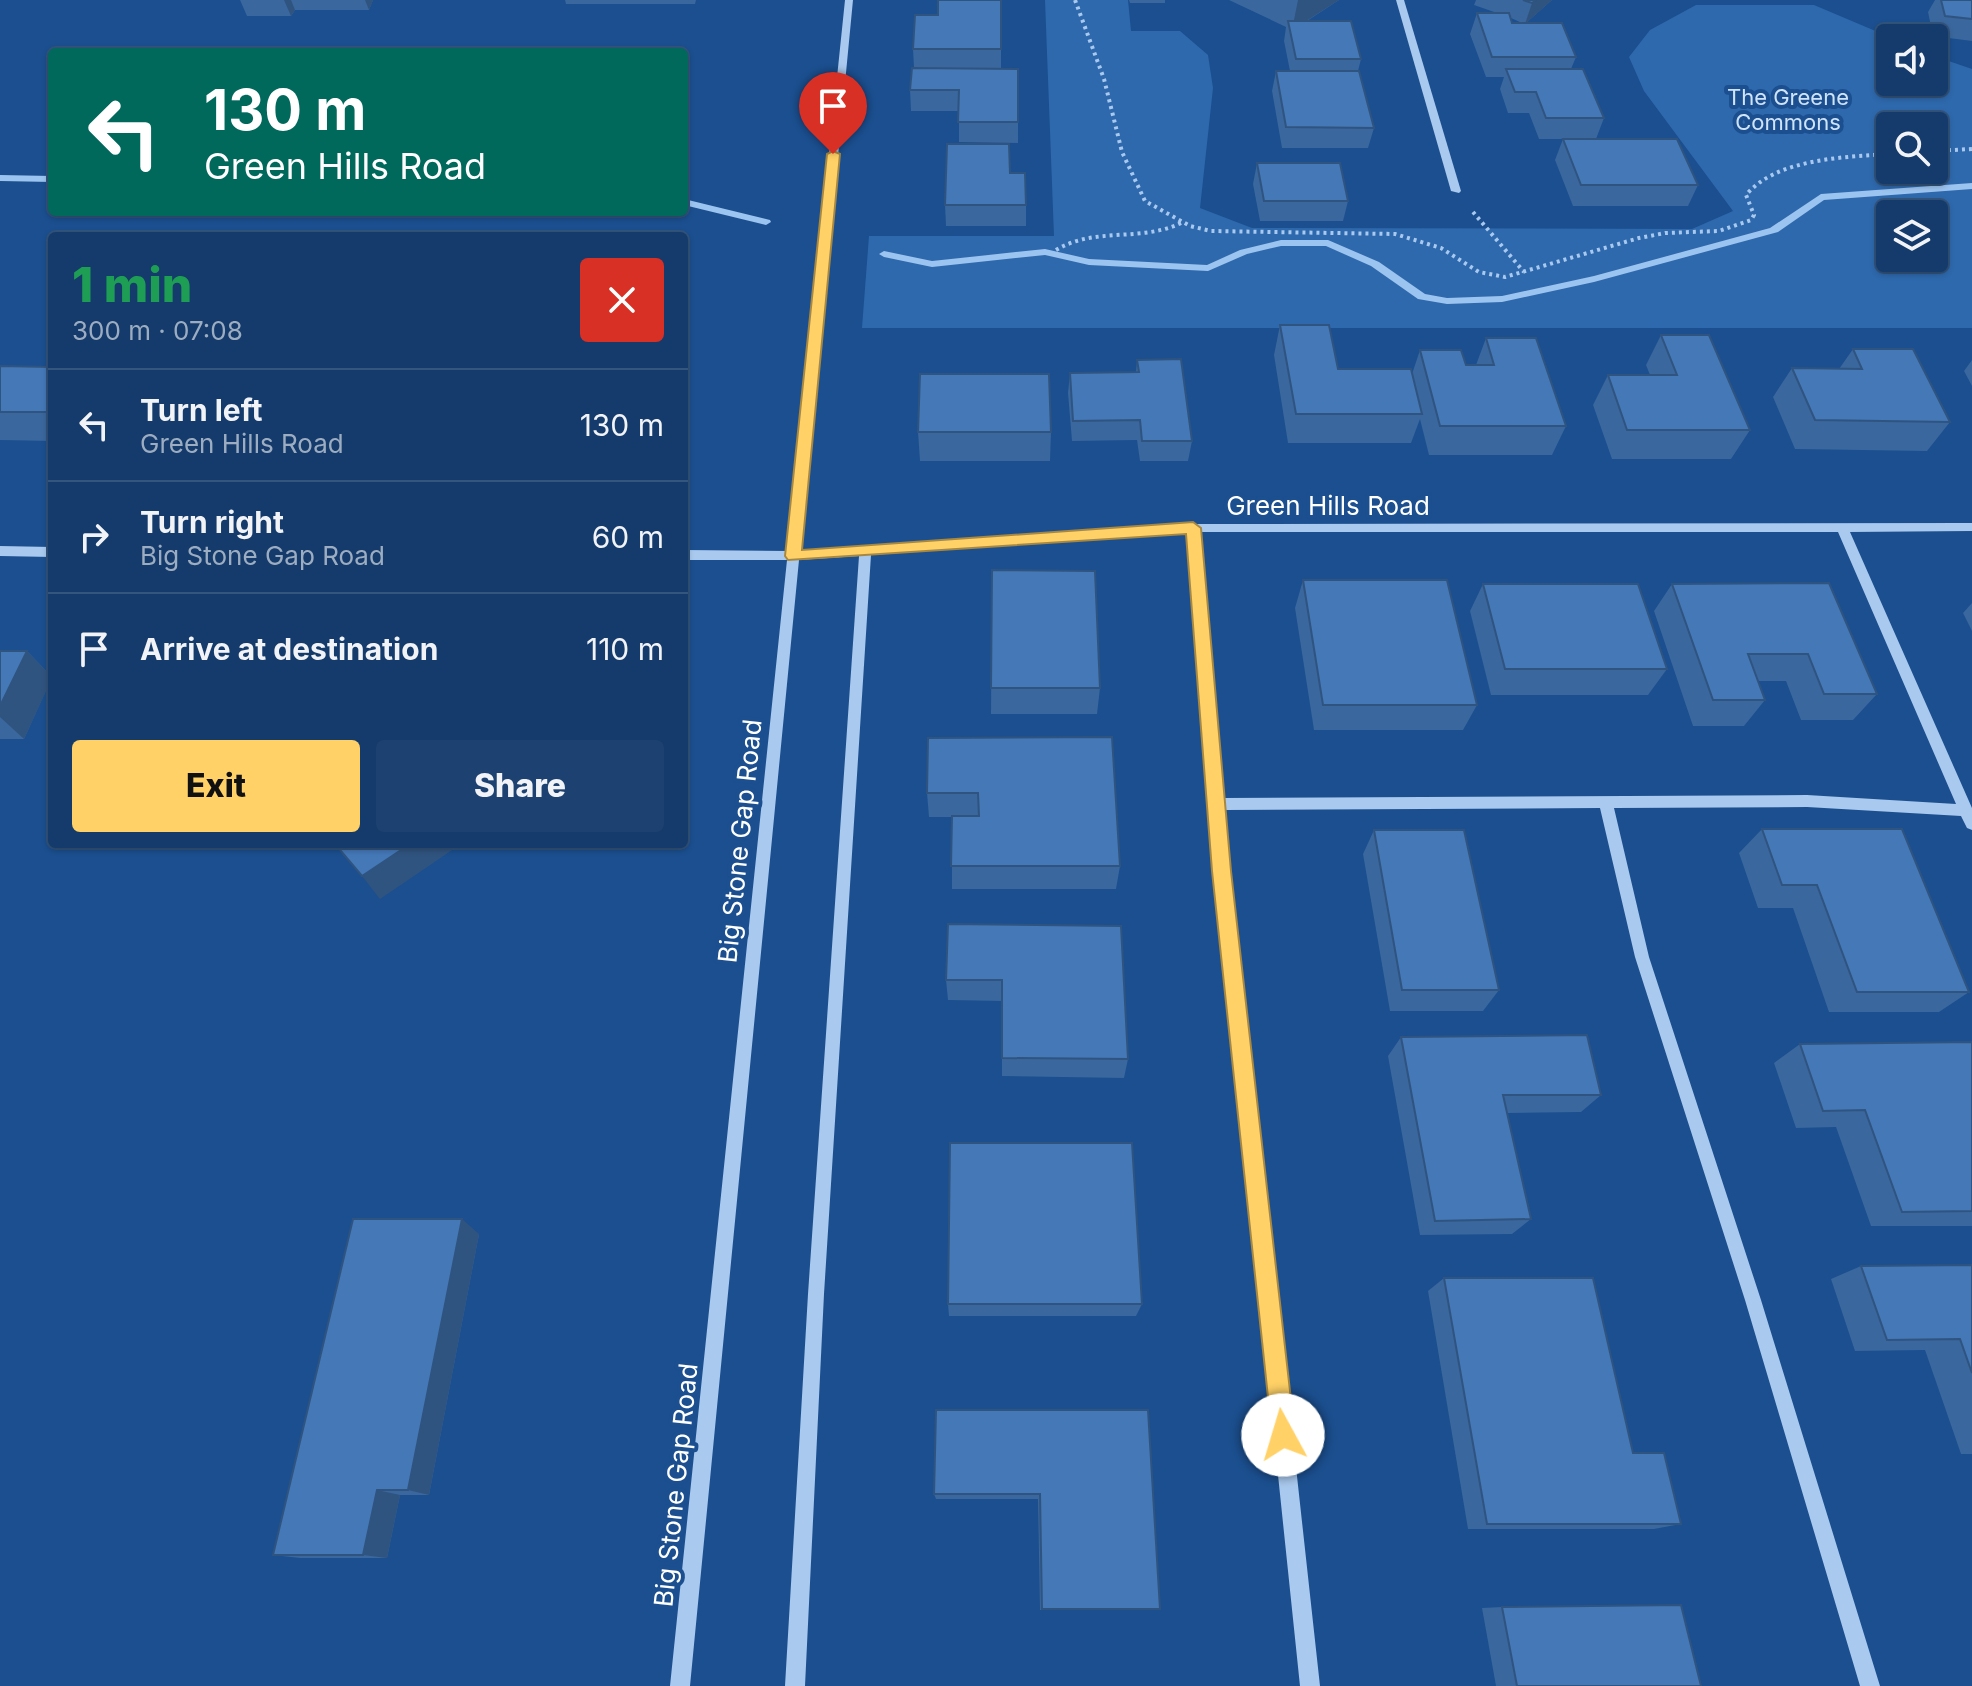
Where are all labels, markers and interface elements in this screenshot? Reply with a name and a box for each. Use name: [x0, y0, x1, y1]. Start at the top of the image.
map controls: [1876, 24, 1948, 272]
button: sound: [1876, 24, 1948, 96]
pin: [799, 72, 867, 154]
text: 130 m: [204, 76, 366, 144]
icon: left: [72, 80, 176, 184]
icon: arrive: [811, 84, 855, 128]
park label: The Greene Commons: [1727, 84, 1849, 135]
button: search: [1876, 112, 1948, 184]
text: Green Hills Road: [204, 144, 486, 188]
button: layers: [1876, 200, 1948, 272]
text: 1 min: [72, 255, 192, 314]
button: close: [580, 258, 664, 342]
text: 300 m · 07:08: [72, 315, 243, 346]
text: Turn left: [140, 392, 262, 428]
icon: left: [72, 403, 116, 447]
text: 130 m: [580, 407, 664, 443]
text: Green Hills Road: [140, 428, 344, 459]
street label: Green Hills Road: [1226, 490, 1430, 521]
text: Turn right: [140, 504, 284, 540]
icon: right: [72, 515, 116, 559]
text: 60 m: [592, 519, 664, 555]
text: Big Stone Gap Road: [140, 540, 385, 571]
icon: arrive: [72, 627, 116, 671]
text: Arrive at destination: [140, 631, 438, 667]
text: 110 m: [586, 631, 664, 667]
street label: Big Stone Gap Road: [711, 718, 768, 964]
button: Exit: [72, 740, 360, 832]
button: Share: [376, 740, 664, 832]
street label: Big Stone Gap Road: [647, 1362, 704, 1608]
position arrow: [1241, 1393, 1325, 1477]

